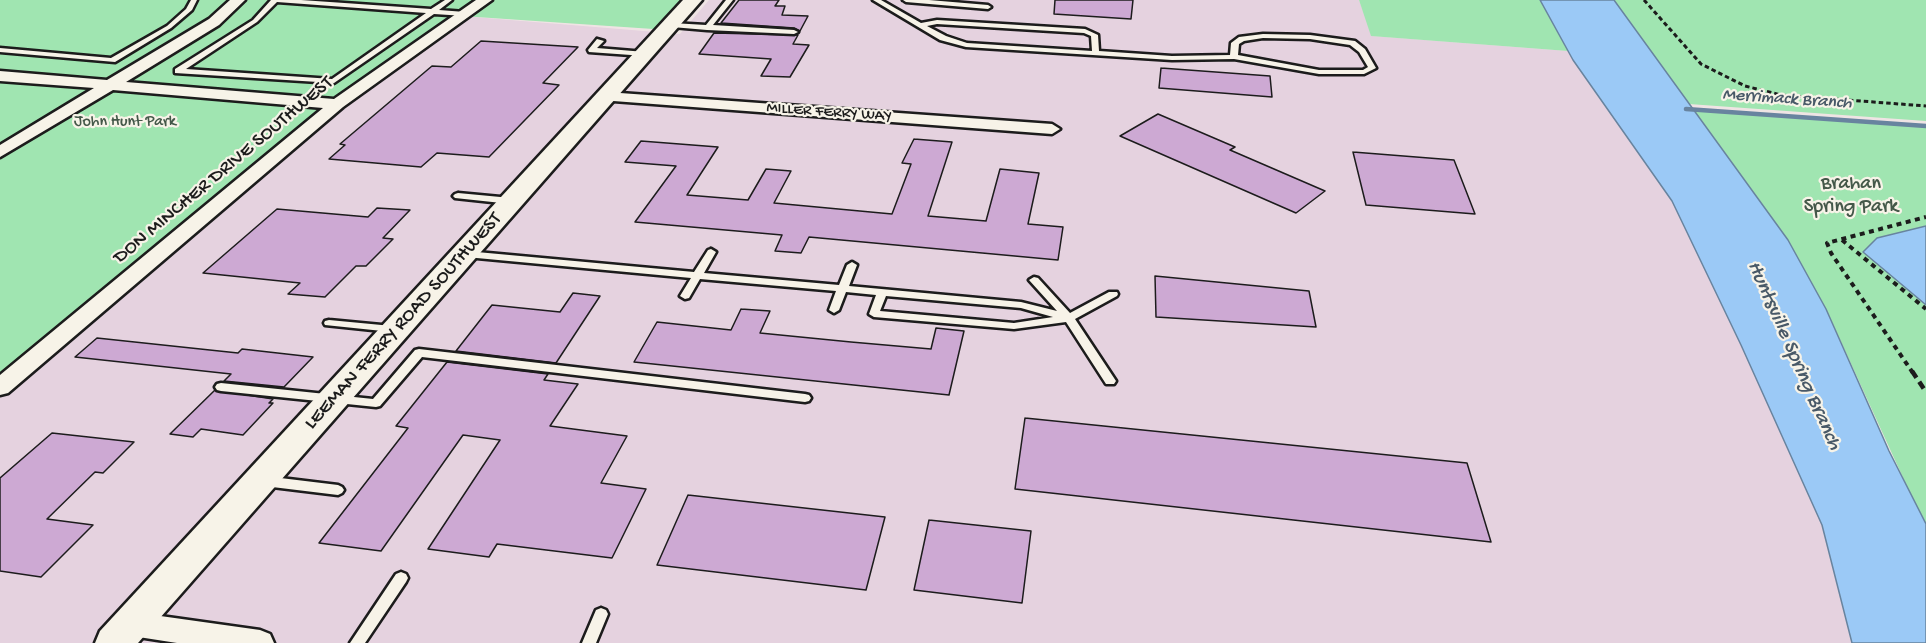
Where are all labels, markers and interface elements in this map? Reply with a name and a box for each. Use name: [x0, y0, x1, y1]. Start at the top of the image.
street label: DON MINCHER DRIVE SOUTHWEST: [109, 72, 339, 270]
water label: Merrimack Branch: [1722, 85, 1852, 115]
street label: MILLER FERRY WAY: [766, 99, 892, 127]
park label: John Hunt Park: [74, 113, 176, 133]
park label: Brahan Spring Park: [1804, 173, 1898, 220]
street label: LEEMAN FERRY ROAD SOUTHWEST: [300, 208, 508, 436]
water label: Huntsville Spring Branch: [1740, 258, 1846, 454]

